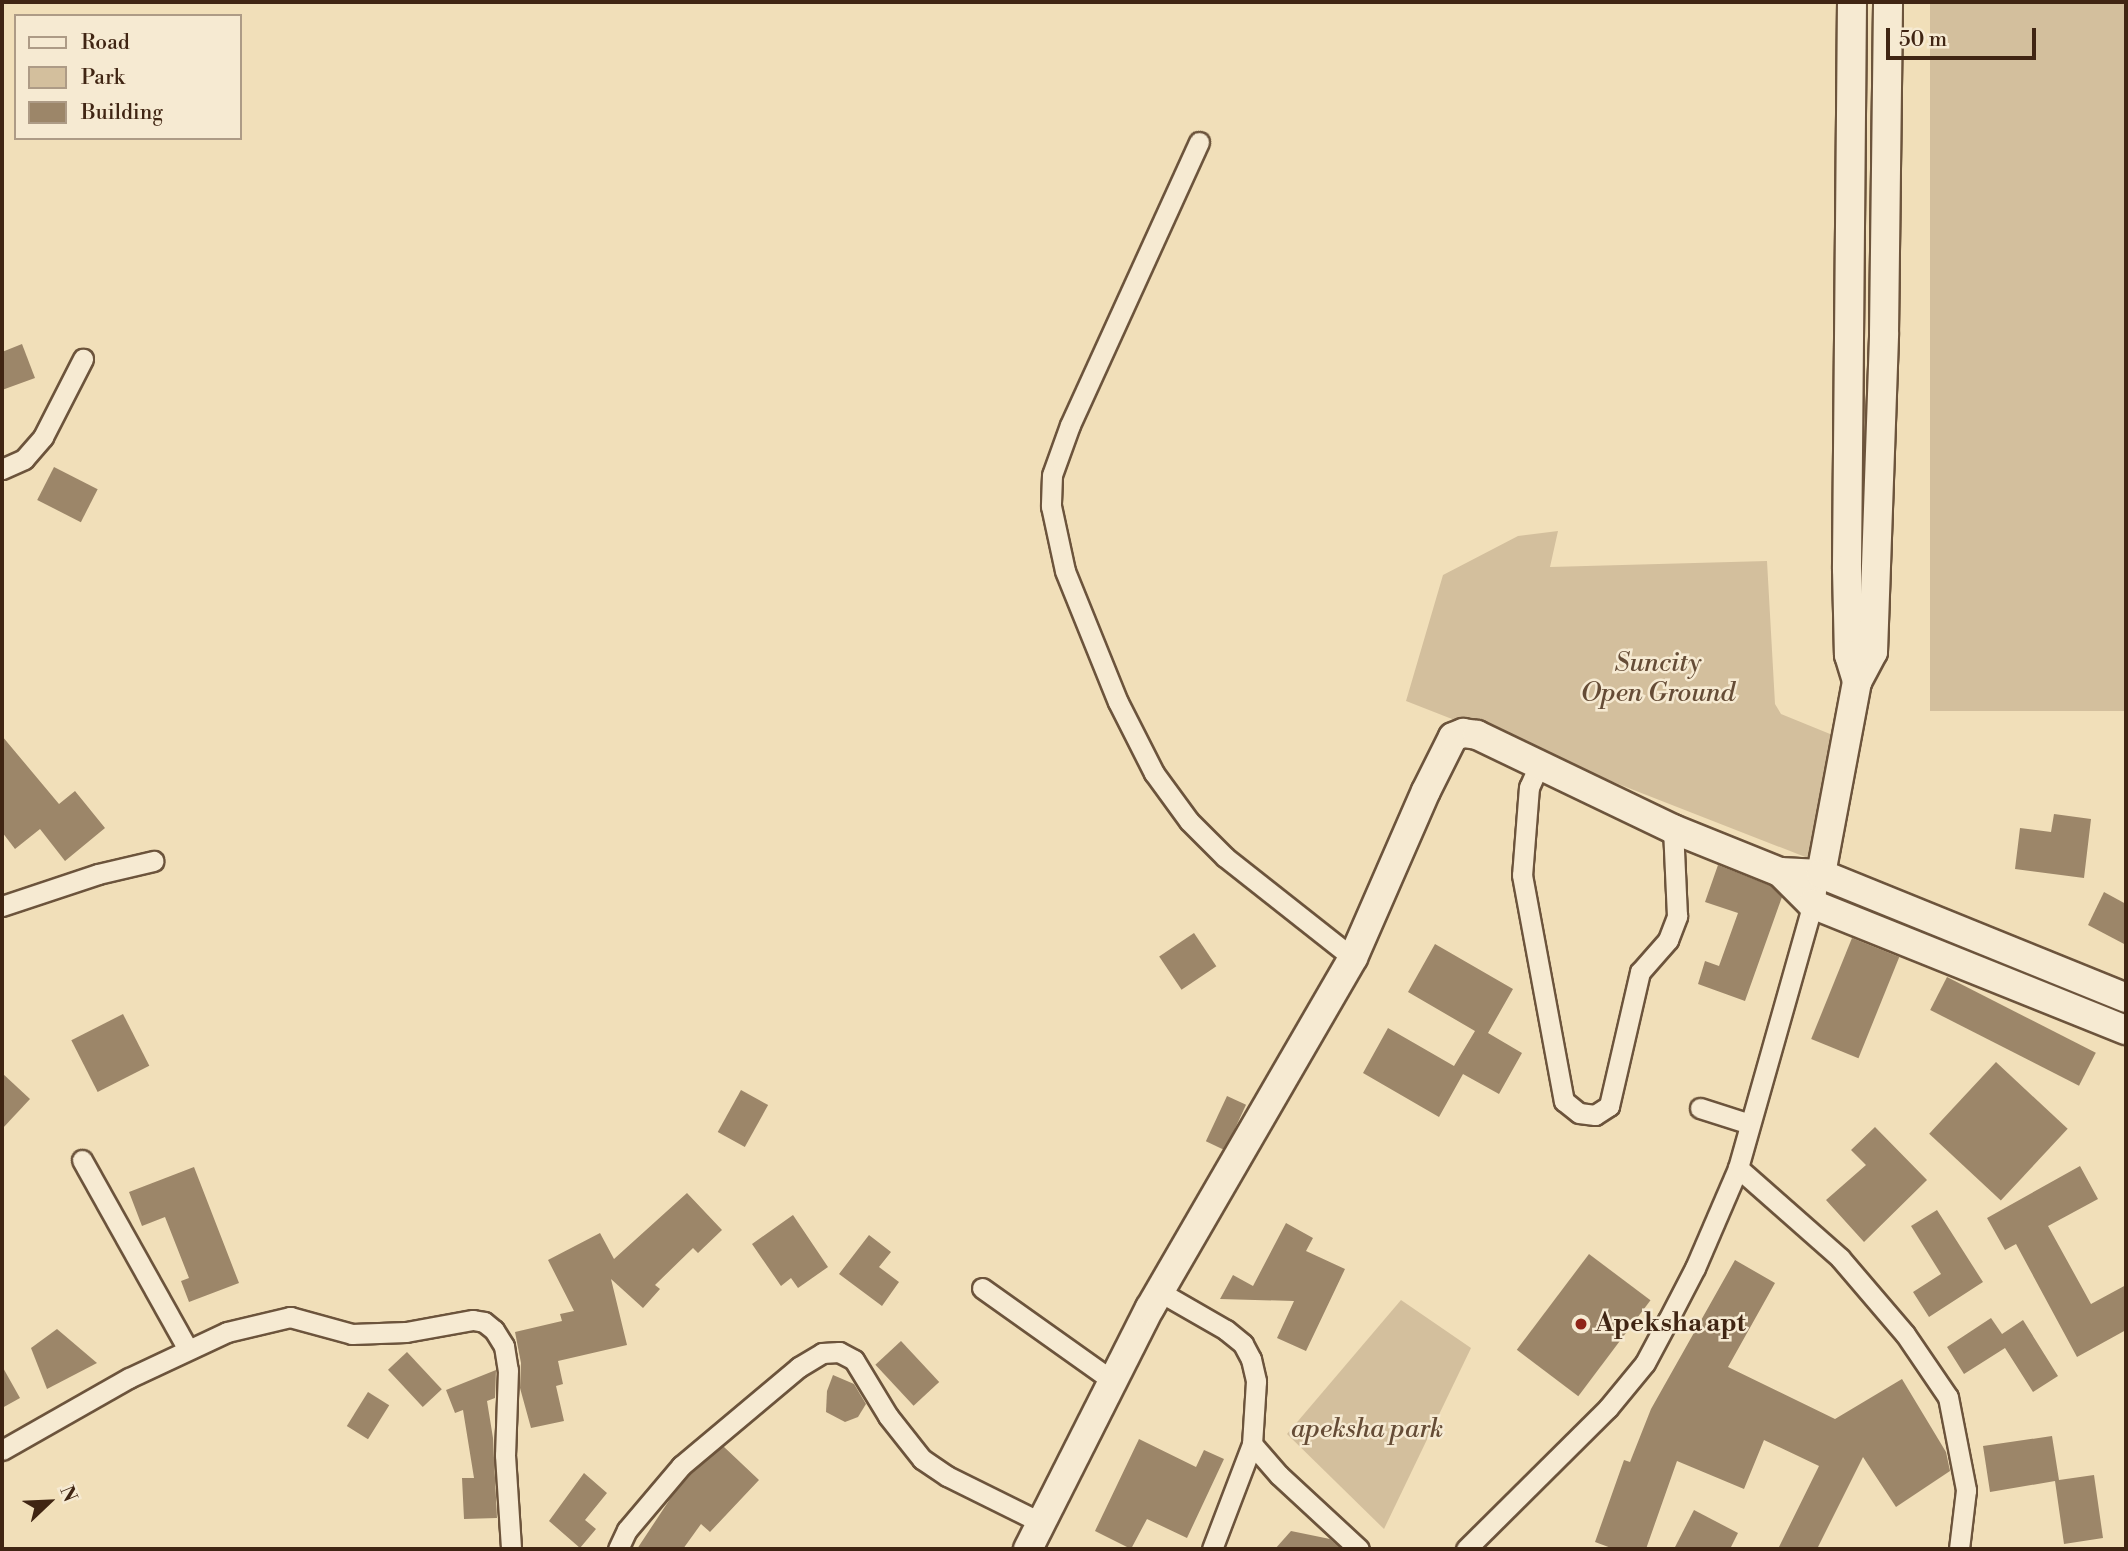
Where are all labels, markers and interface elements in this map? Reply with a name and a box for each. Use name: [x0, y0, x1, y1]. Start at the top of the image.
legend: [14, 14, 242, 140]
scale bar: [1890, 14, 2040, 58]
text: 50 m: [1899, 27, 1947, 53]
text: Road: [81, 30, 130, 56]
text: Park: [81, 65, 125, 91]
text: Building: [81, 100, 163, 126]
park label: Suncity Open Ground: [1581, 648, 1735, 710]
place label: Apeksha apt: [1595, 1308, 1746, 1340]
marker: Apeksha apt: [1573, 1316, 1589, 1332]
park label: apeksha park: [1291, 1414, 1443, 1446]
north arrow: [14, 1467, 84, 1537]
text: N: [54, 1482, 82, 1505]

